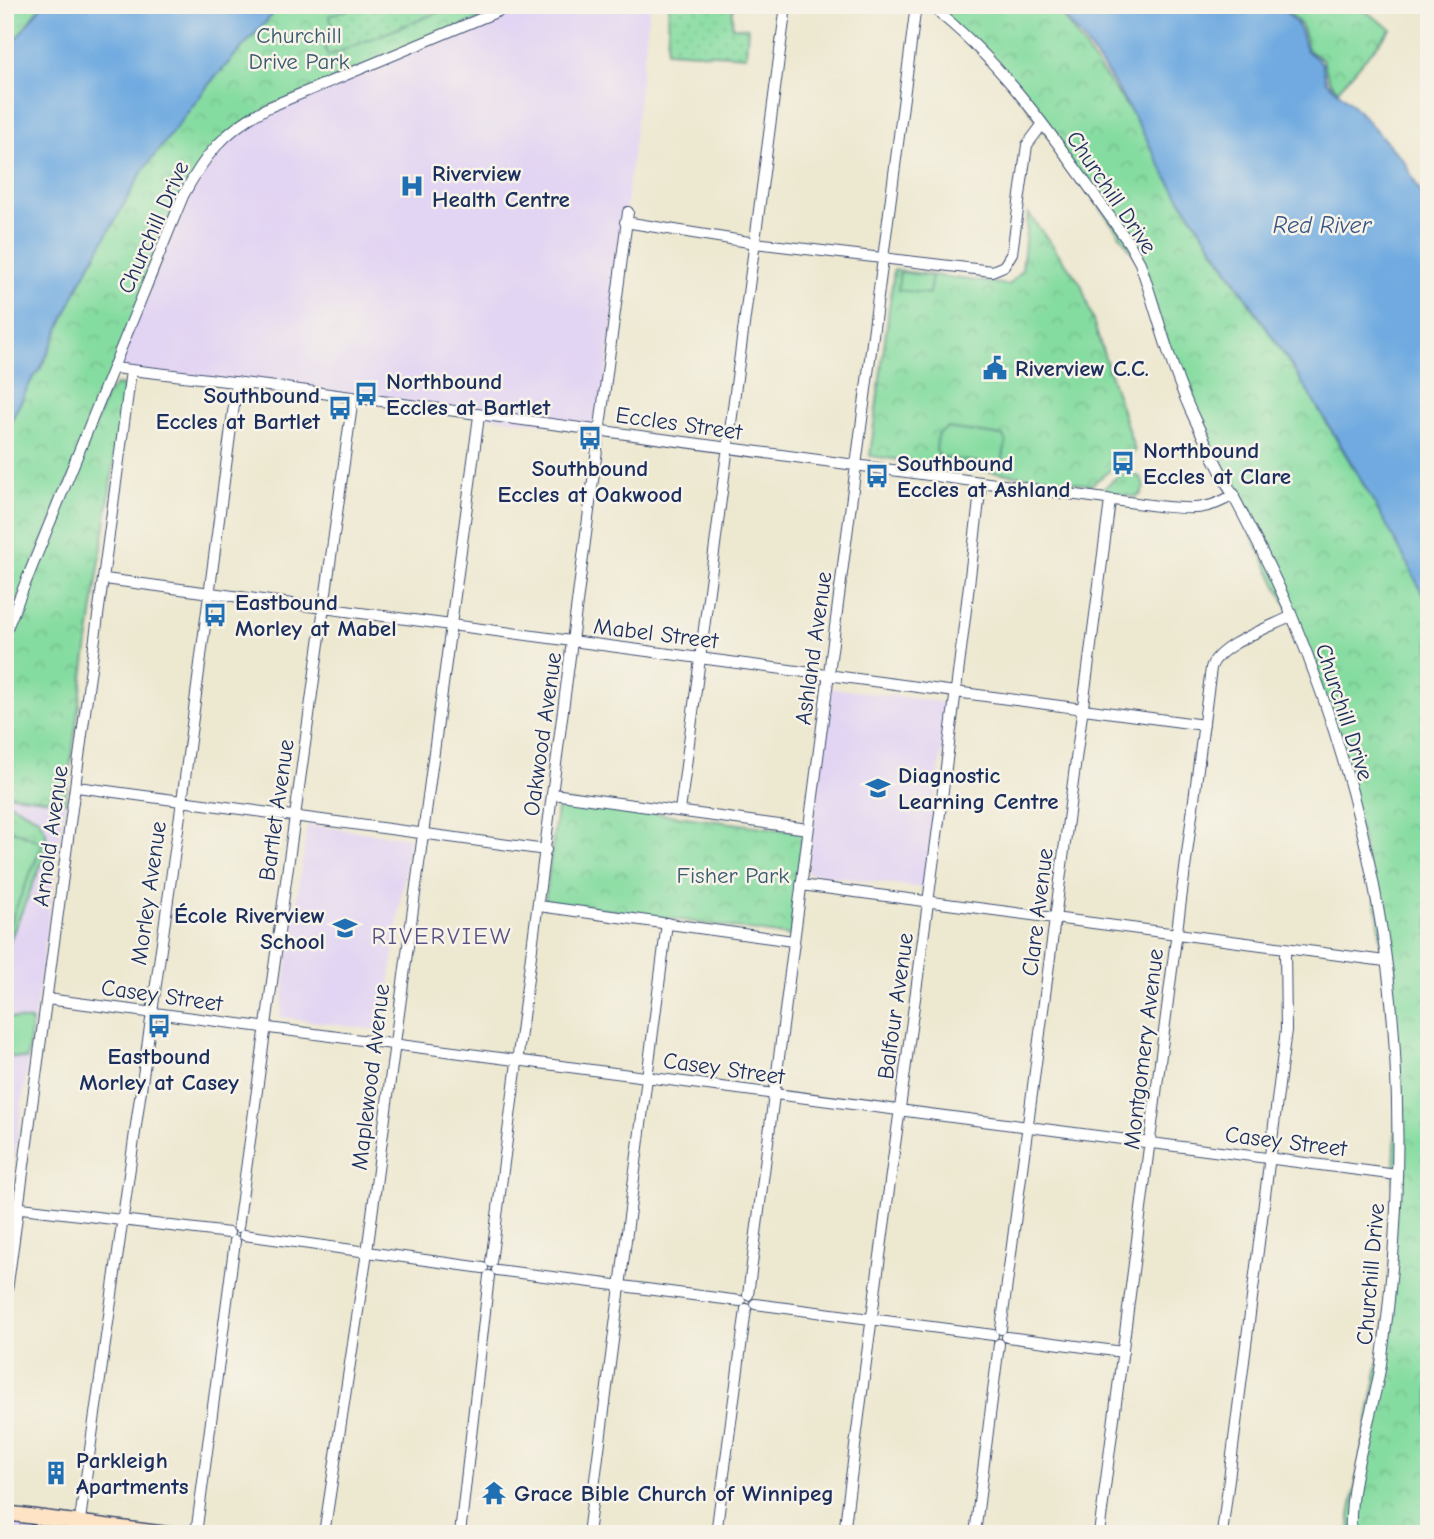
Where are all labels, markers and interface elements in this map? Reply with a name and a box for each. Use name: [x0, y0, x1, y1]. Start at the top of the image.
park label: Churchill Drive Park: [248, 22, 350, 75]
street label: Churchill Drive: [1061, 126, 1163, 259]
street label: Churchill Drive: [112, 157, 195, 298]
place label: Riverview Health Centre: [432, 160, 570, 213]
hospital icon: Riverview Health Centre: [398, 172, 426, 200]
water label: Red River: [1273, 211, 1373, 239]
public building icon: Riverview C.C.: [981, 354, 1009, 382]
place label: Riverview C.C.: [1015, 355, 1149, 382]
place label: Northbound Eccles at Bartlet: [386, 368, 551, 421]
bus stop icon: Northbound Eccles at Bartlet: [352, 380, 380, 408]
place label: Southbound Eccles at Bartlet: [156, 382, 320, 435]
bus stop icon: Southbound Eccles at Bartlet: [326, 394, 354, 422]
street label: Eccles Street: [614, 401, 745, 446]
bus stop icon: Southbound Eccles at Oakwood: [576, 424, 604, 452]
place label: Northbound Eccles at Clare: [1143, 437, 1291, 490]
bus stop icon: Northbound Eccles at Clare: [1109, 449, 1137, 477]
place label: Southbound Eccles at Ashland: [897, 450, 1071, 503]
place label: Southbound Eccles at Oakwood: [498, 455, 682, 508]
bus stop icon: Southbound Eccles at Ashland: [863, 462, 891, 490]
street label: Ashland Avenue: [789, 570, 838, 727]
place label: Eastbound Morley at Mabel: [235, 589, 397, 642]
bus stop icon: Eastbound Morley at Mabel: [201, 601, 229, 629]
street label: Mabel Street: [592, 612, 721, 655]
street label: Churchill Drive: [1310, 640, 1379, 784]
street label: Oakwood Avenue: [518, 650, 567, 818]
street label: Bartlet Avenue: [253, 738, 300, 883]
place label: Diagnostic Learning Centre: [898, 762, 1058, 815]
street label: Arnold Avenue: [27, 764, 74, 908]
school or university icon: Diagnostic Learning Centre: [864, 774, 892, 802]
street label: Morley Avenue: [125, 819, 172, 967]
street label: Clare Avenue: [1016, 846, 1059, 978]
park label: Fisher Park: [677, 862, 789, 889]
place label: École Riverview School: [174, 902, 325, 955]
school or university icon: École Riverview School: [331, 914, 359, 942]
district label: RIVERVIEW: [372, 922, 512, 950]
street label: Balfour Avenue: [872, 931, 919, 1081]
street label: Montgomery Avenue: [1118, 947, 1169, 1151]
street label: Casey Street: [99, 974, 226, 1018]
street label: Maplewood Avenue: [346, 982, 395, 1172]
bus stop icon: Eastbound Morley at Casey: [145, 1012, 173, 1040]
place label: Eastbound Morley at Casey: [79, 1043, 239, 1096]
street label: Casey Street: [661, 1047, 788, 1091]
street label: Casey Street: [1223, 1121, 1350, 1163]
street label: Churchill Drive: [1351, 1202, 1390, 1346]
place label: Parkleigh Apartments: [76, 1447, 189, 1500]
building icon: Parkleigh Apartments: [42, 1459, 70, 1487]
temple icon: Grace Bible Church of Winnipeg: [480, 1479, 508, 1507]
place label: Grace Bible Church of Winnipeg: [514, 1480, 834, 1507]

